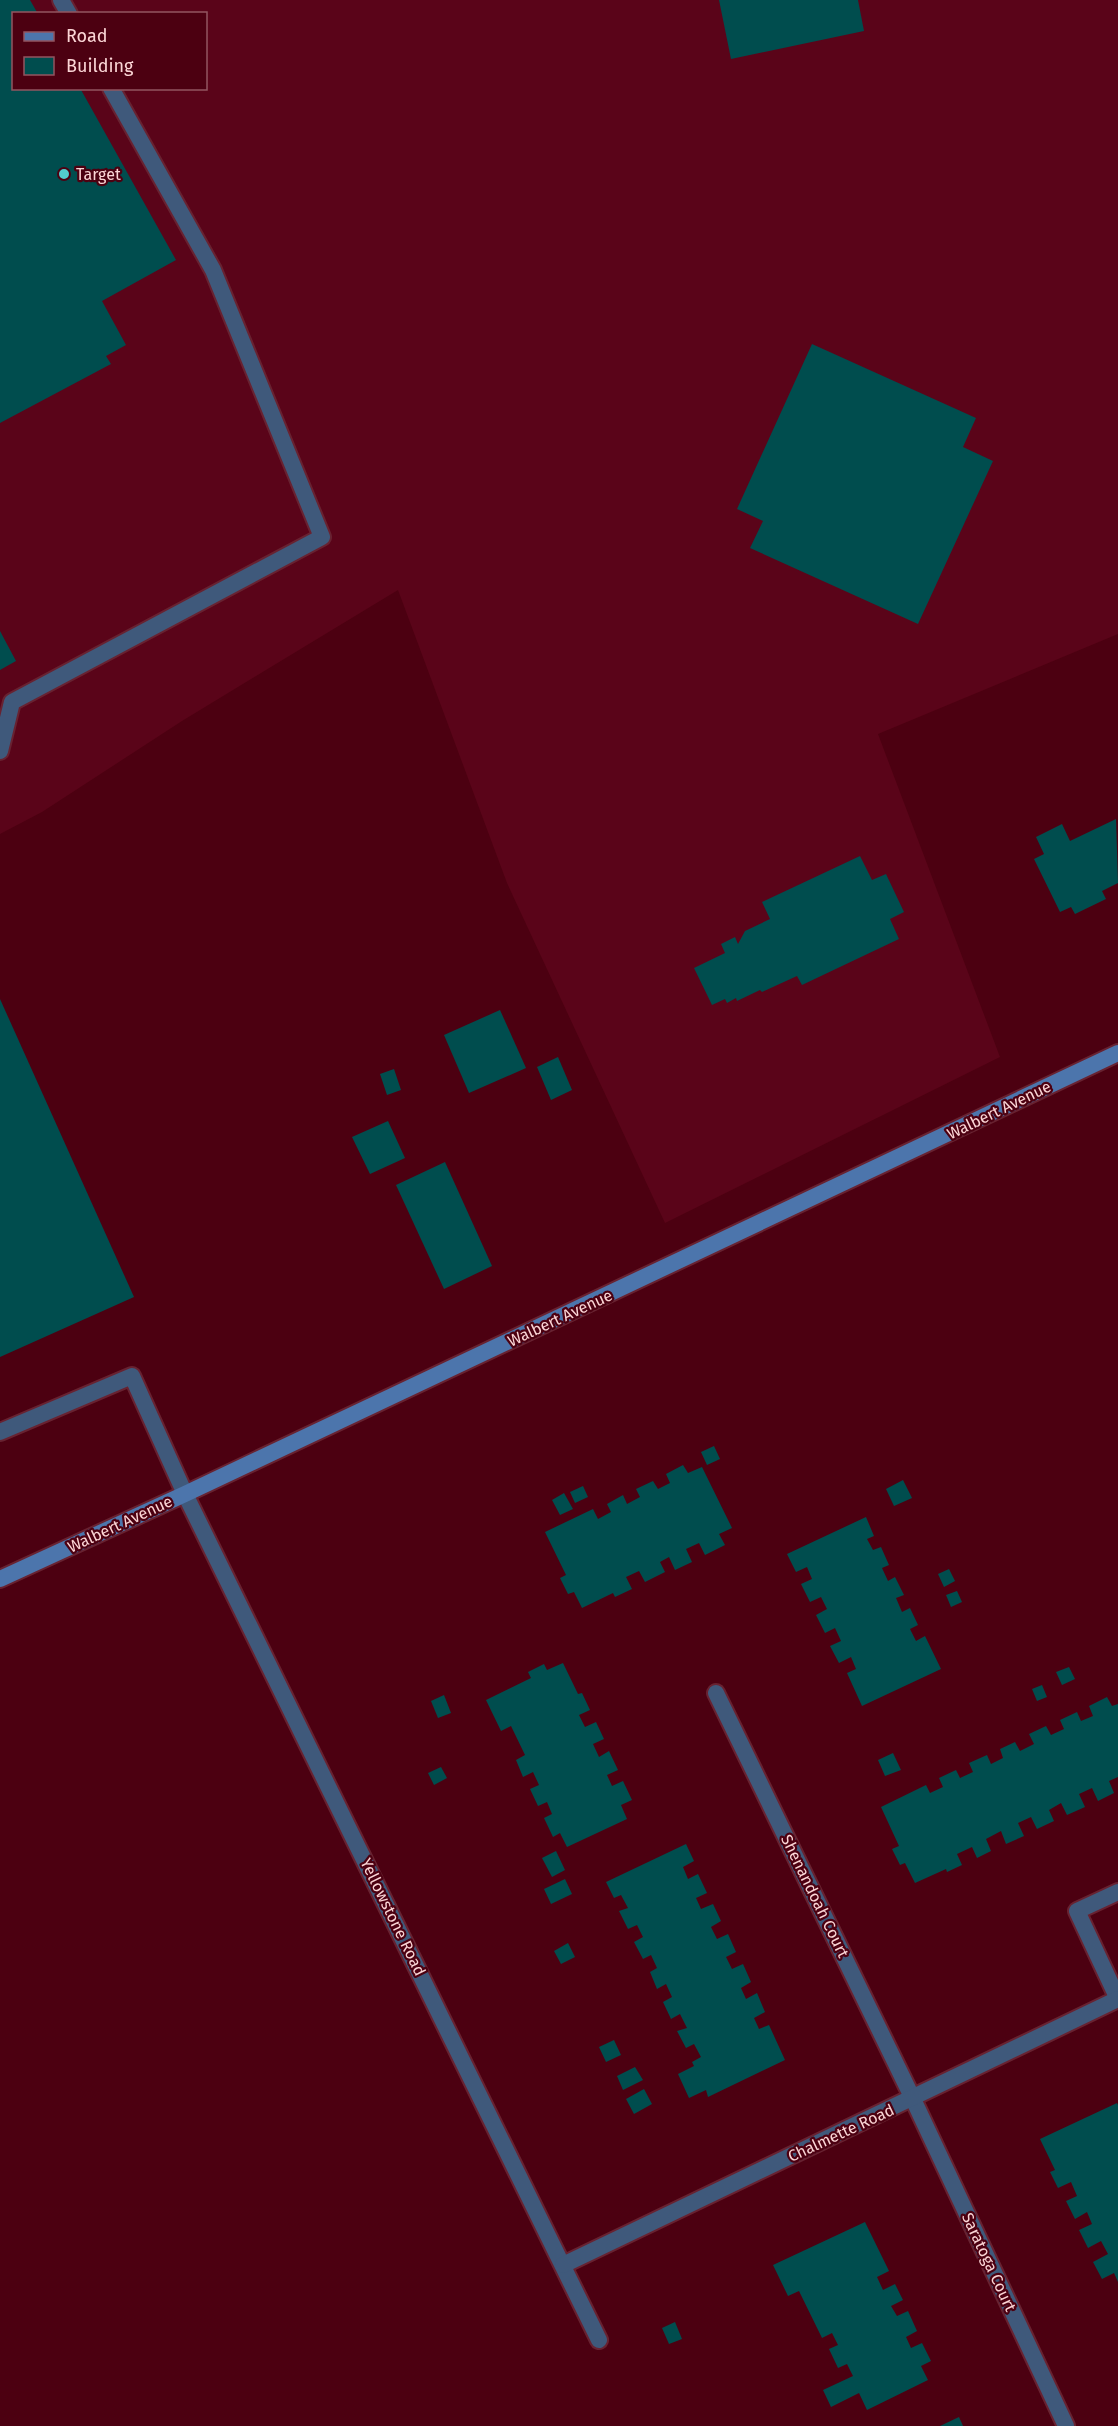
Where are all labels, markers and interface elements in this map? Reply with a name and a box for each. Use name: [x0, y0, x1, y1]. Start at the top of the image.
legend: [12, 12, 207, 90]
text: Road: [66, 25, 108, 47]
text: Building: [66, 55, 134, 77]
place label: Target: [76, 165, 121, 184]
marker: Target: [57, 167, 71, 181]
street label: Walbert Avenue: [944, 1077, 1054, 1143]
street label: Walbert Avenue: [505, 1285, 615, 1351]
street label: Walbert Avenue: [65, 1491, 175, 1557]
street label: Shenandoah Court: [777, 1831, 853, 1961]
street label: Yellowstone Road: [356, 1855, 430, 1979]
street label: Chalmette Road: [785, 2100, 897, 2166]
street label: Saratoga Court: [958, 2210, 1020, 2315]

